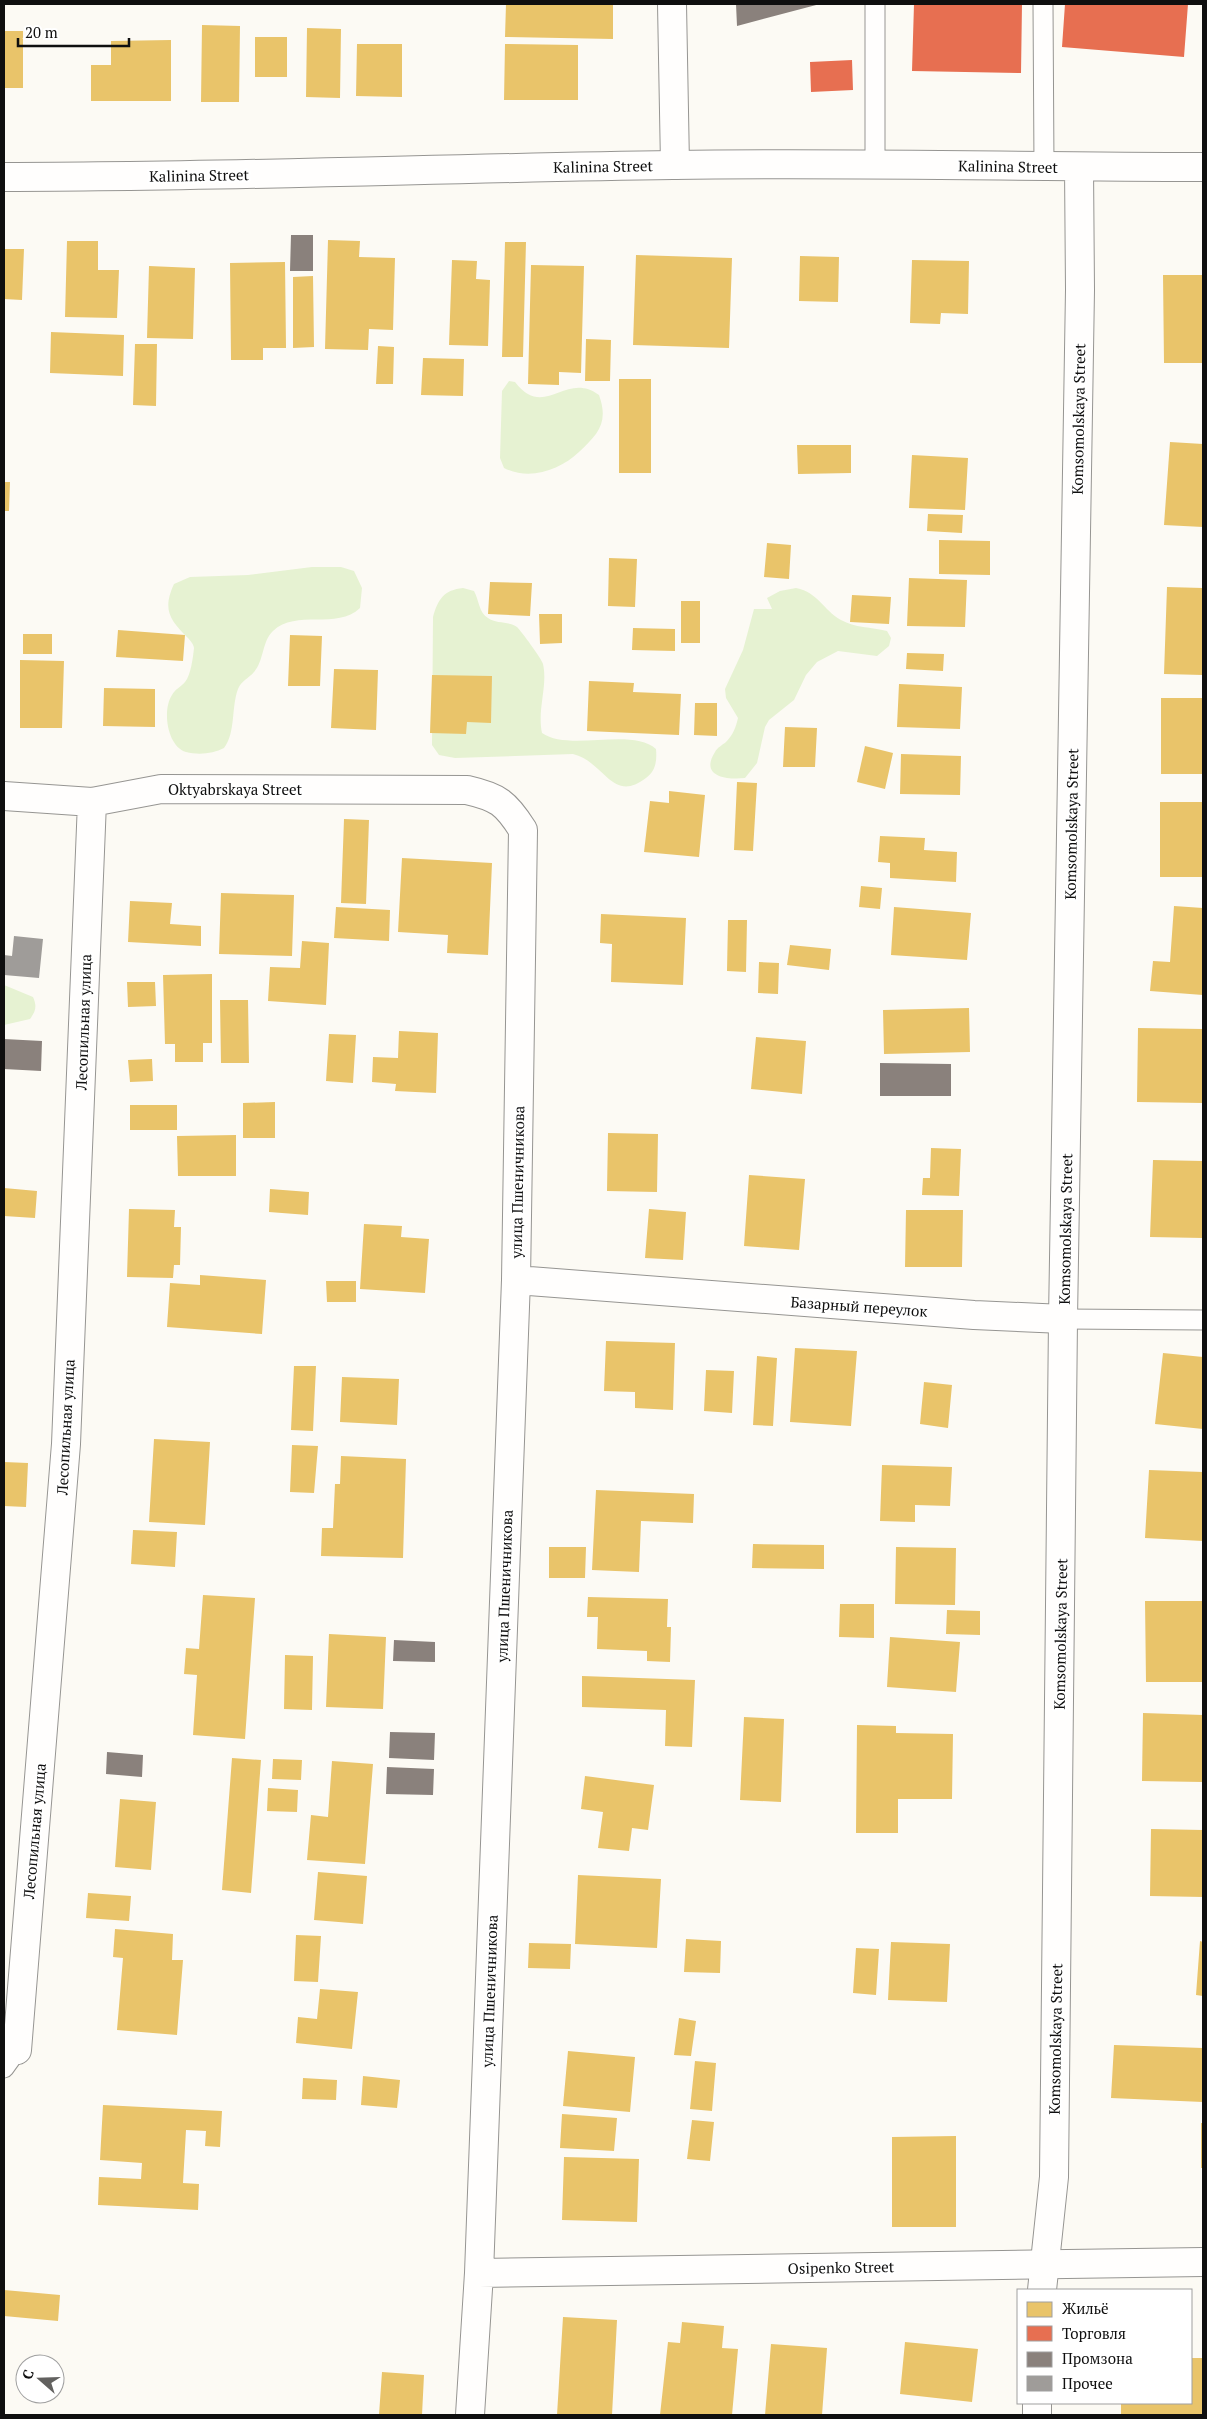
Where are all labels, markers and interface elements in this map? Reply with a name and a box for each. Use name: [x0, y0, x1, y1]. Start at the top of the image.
scale bar: [18, 15, 129, 47]
text: 20 m: [25, 22, 58, 42]
street label: Kalinina Street: [553, 155, 654, 177]
street label: Kalinina Street: [958, 155, 1059, 177]
street label: Kalinina Street: [149, 164, 250, 186]
street label: Komsomolskaya Street: [1067, 343, 1089, 495]
street label: Komsomolskaya Street: [1060, 748, 1082, 900]
street label: Oktyabrskaya Street: [168, 779, 302, 799]
street label: Лесопильная улица: [71, 953, 95, 1091]
street label: улица Пшеничникова: [506, 1105, 528, 1259]
street label: Komsomolskaya Street: [1054, 1153, 1076, 1305]
street label: Базарный переулок: [790, 1291, 929, 1321]
street label: Лесопильная улица: [51, 1358, 79, 1497]
street label: улица Пшеничникова: [491, 1509, 517, 1664]
street label: Komsomolskaya Street: [1049, 1558, 1071, 1710]
street label: Лесопильная улица: [18, 1762, 50, 1901]
street label: улица Пшеничникова: [476, 1914, 502, 2069]
street label: Komsomolskaya Street: [1044, 1963, 1066, 2115]
street label: Osipenko Street: [788, 2256, 895, 2278]
legend: [1017, 2289, 1192, 2404]
text: Жильё: [1062, 2298, 1109, 2318]
text: Торговля: [1062, 2323, 1126, 2343]
text: Промзона: [1062, 2348, 1133, 2368]
north arrow: [15, 2354, 65, 2404]
text: С: [17, 2367, 38, 2382]
text: Прочее: [1062, 2373, 1113, 2393]

